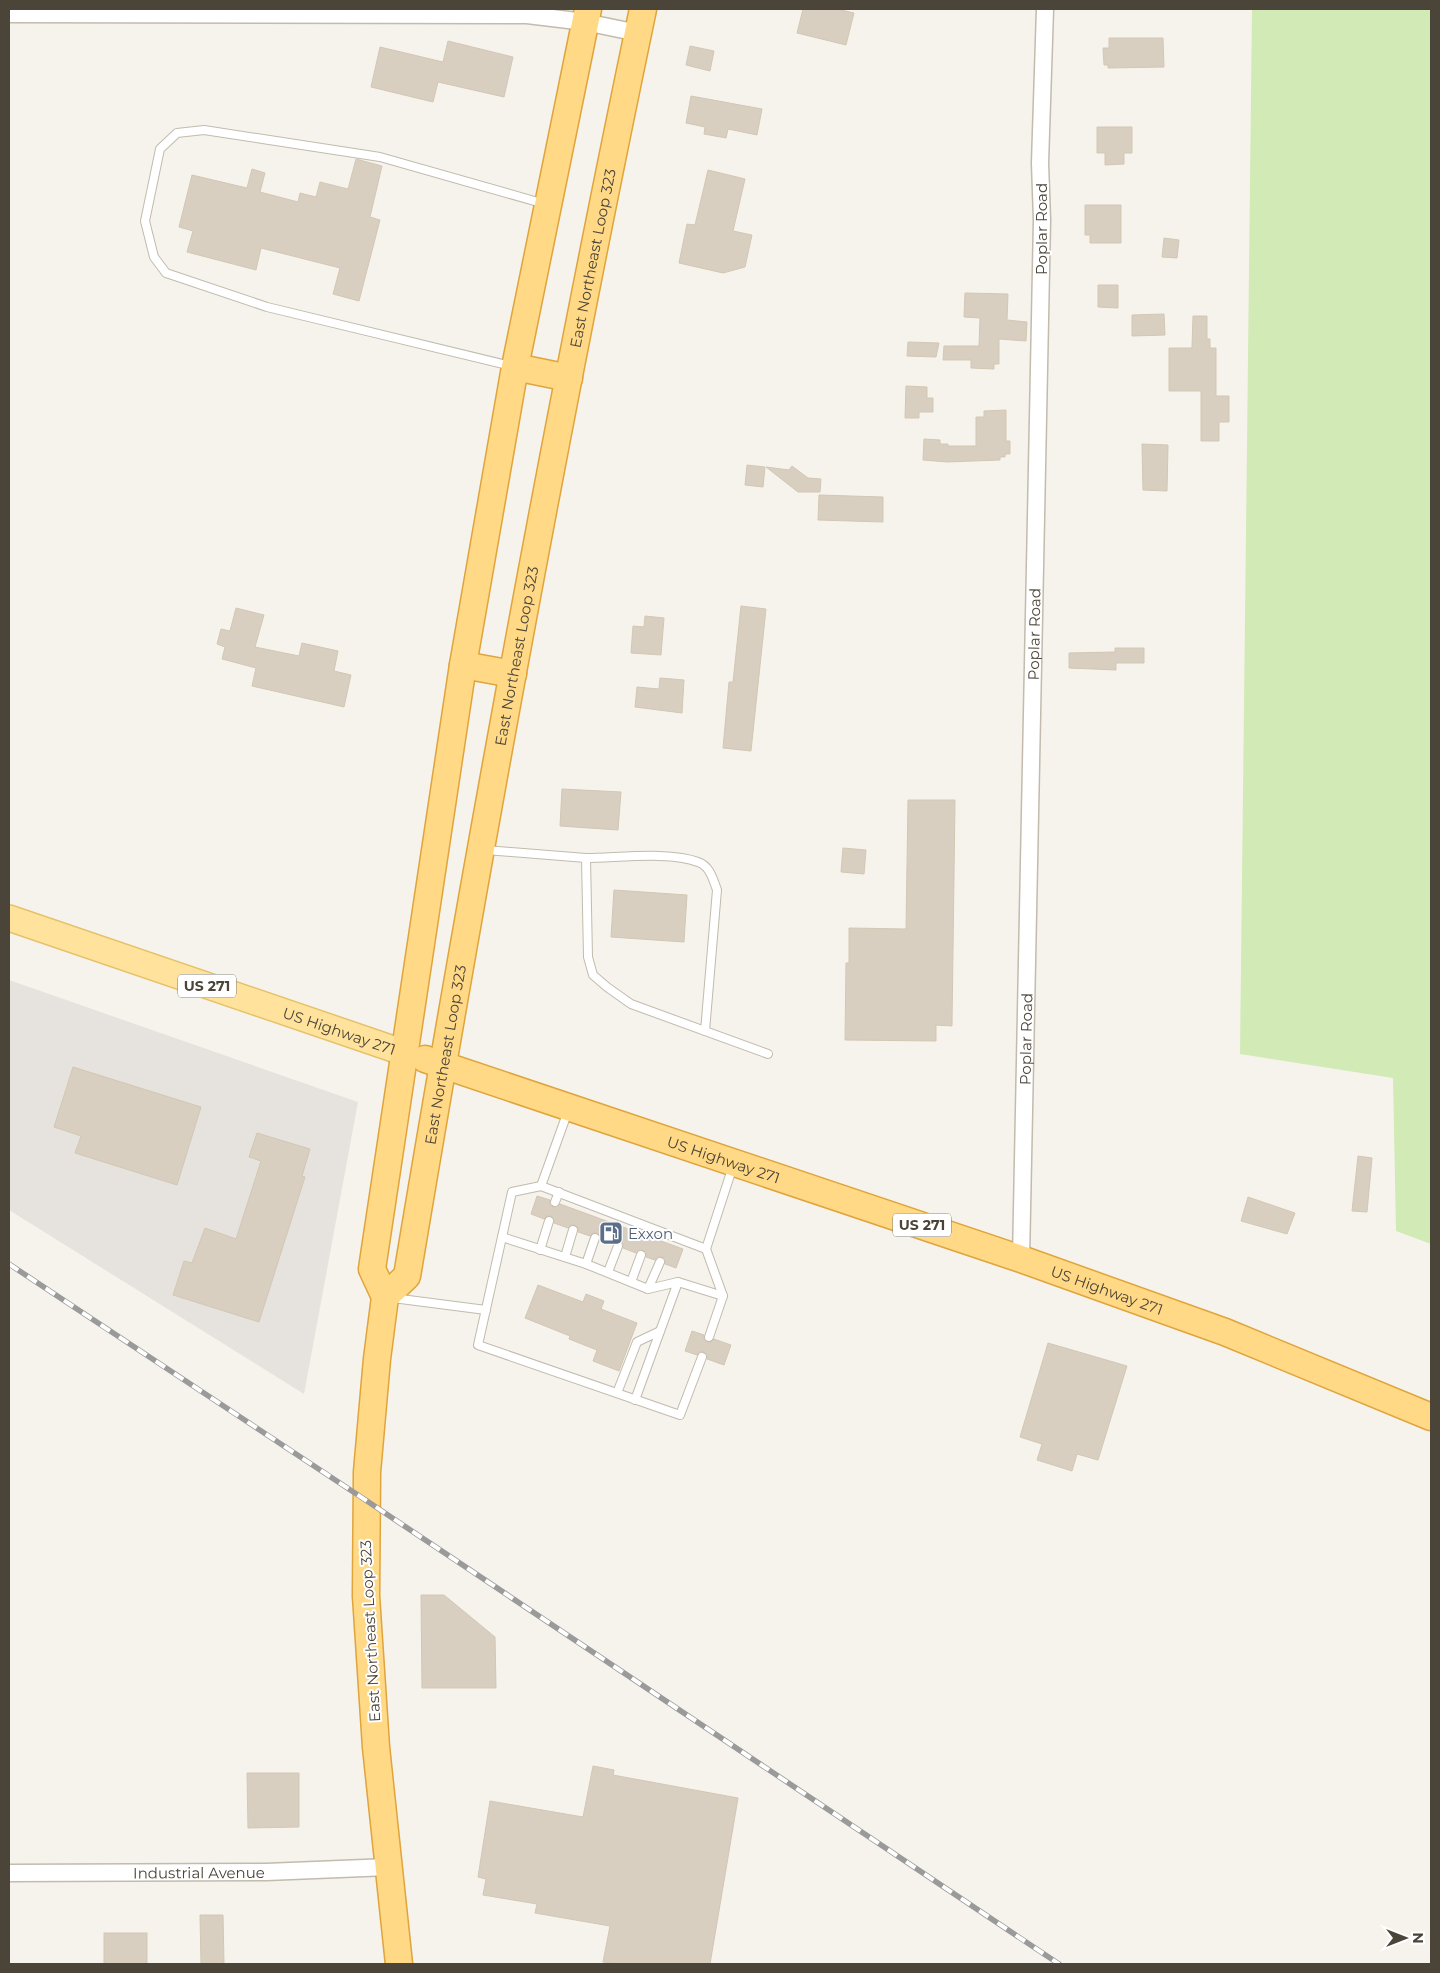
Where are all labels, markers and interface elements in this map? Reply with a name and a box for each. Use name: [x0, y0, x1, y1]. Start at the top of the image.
street label: East Northeast Loop 323: [565, 167, 619, 349]
street label: Poplar Road: [1032, 183, 1051, 275]
street label: East Northeast Loop 323: [490, 565, 542, 747]
street label: Poplar Road: [1023, 588, 1044, 680]
street label: East Northeast Loop 323: [420, 963, 470, 1146]
road number: US 271: [178, 974, 236, 998]
street label: Poplar Road: [1015, 993, 1036, 1085]
street label: US Highway 271: [280, 1003, 398, 1059]
street label: US Highway 271: [665, 1131, 783, 1187]
road number: US 271: [893, 1214, 951, 1236]
fuel station icon: Exxon: [598, 1220, 624, 1246]
place label: Exxon: [628, 1224, 673, 1243]
street label: US Highway 271: [1048, 1261, 1166, 1319]
street label: East Northeast Loop 323: [356, 1540, 384, 1722]
street label: Industrial Avenue: [133, 1863, 265, 1882]
north arrow: [1380, 1913, 1430, 1963]
text: N: [1409, 1932, 1427, 1944]

